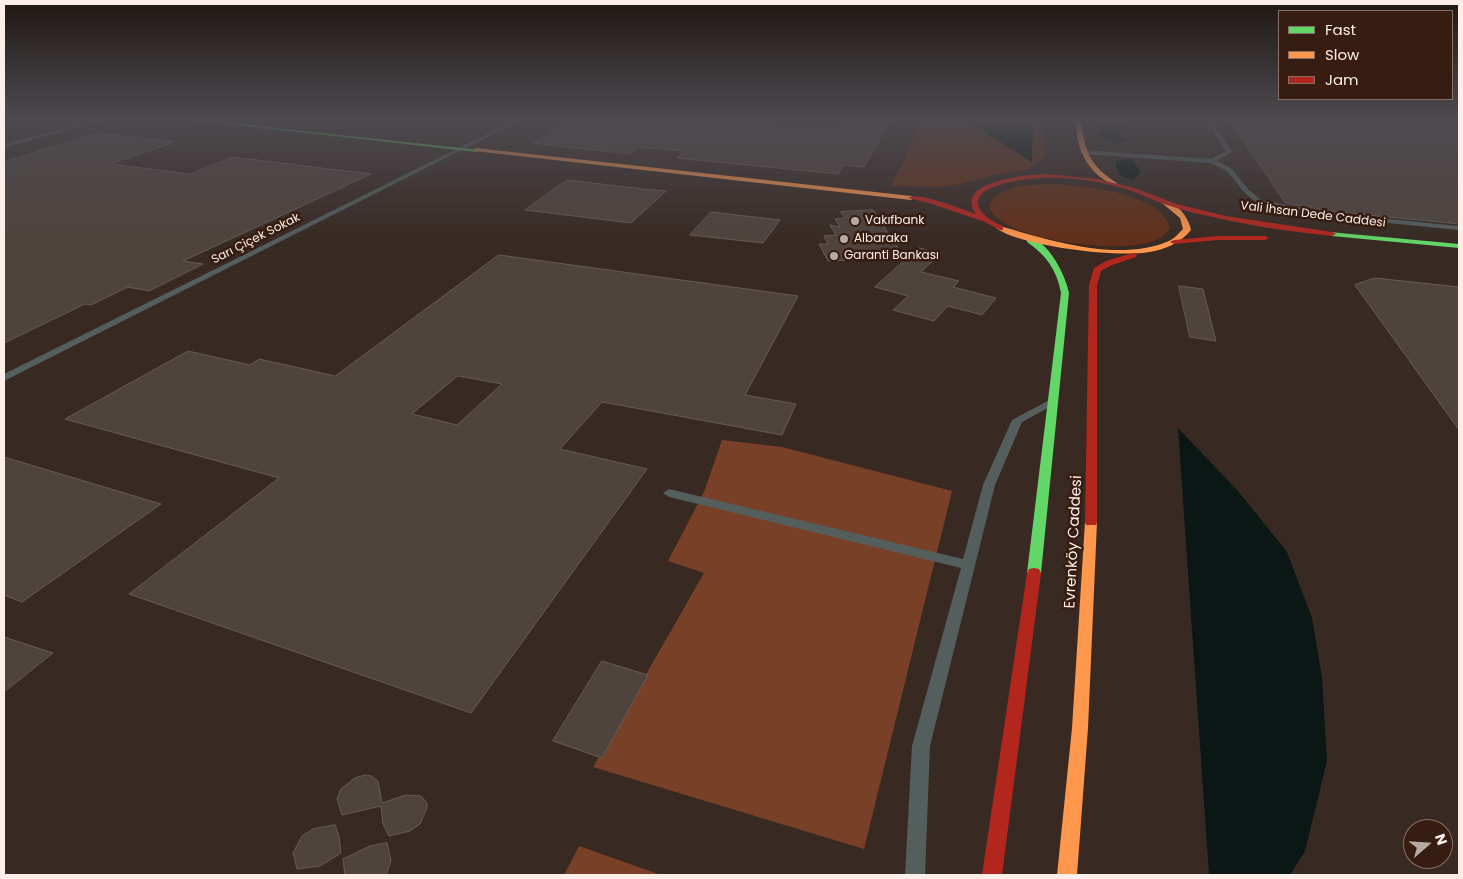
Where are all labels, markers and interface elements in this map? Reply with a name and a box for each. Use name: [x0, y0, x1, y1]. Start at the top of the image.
legend: [1278, 10, 1453, 100]
text: Fast: [1325, 19, 1356, 40]
text: Slow: [1325, 44, 1359, 65]
text: Jam: [1325, 69, 1359, 90]
street label: Vali İhsan Dede Caddesi: [1240, 199, 1386, 231]
street label: Sarı Çiçek Sokak: [209, 210, 303, 268]
place label: Vakıfbank: [865, 214, 924, 228]
marker: Vakıfbank: [849, 215, 861, 227]
place label: Albaraka: [854, 232, 908, 246]
marker: Albaraka: [838, 233, 850, 245]
place label: Garanti Bankası: [844, 249, 939, 263]
marker: Garanti Bankası: [828, 250, 840, 262]
street label: Evrenköy Caddesi: [1062, 475, 1086, 609]
north arrow: [1403, 819, 1453, 869]
text: N: [1430, 831, 1452, 848]

